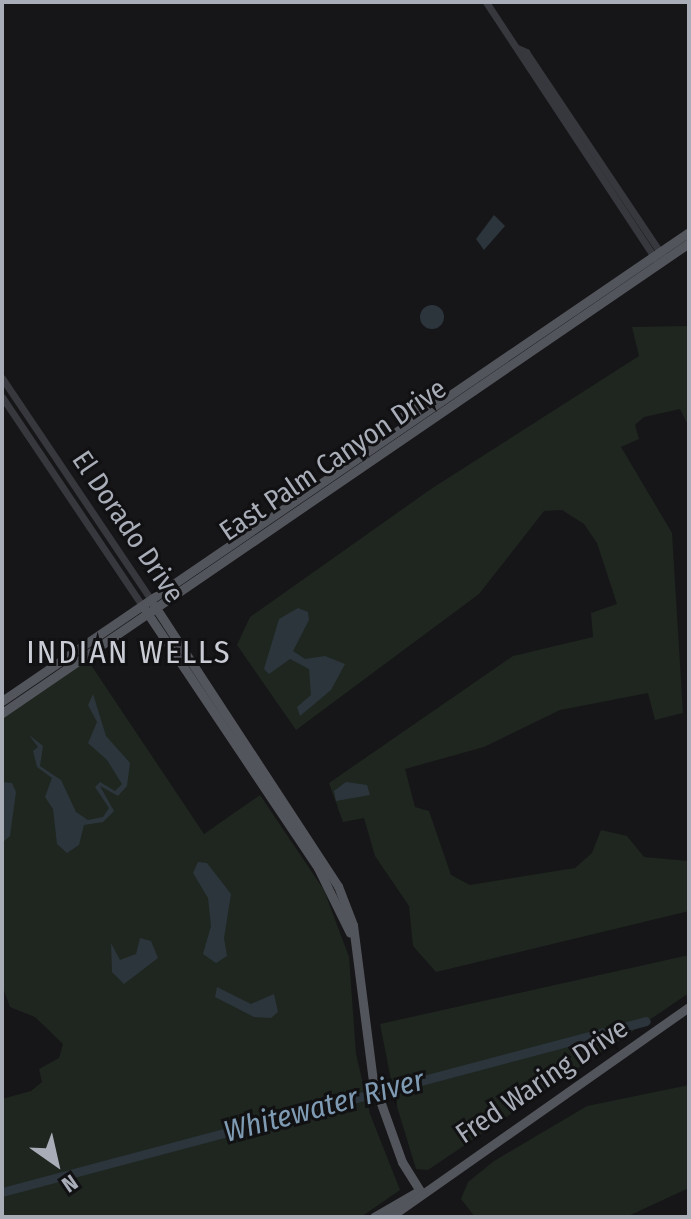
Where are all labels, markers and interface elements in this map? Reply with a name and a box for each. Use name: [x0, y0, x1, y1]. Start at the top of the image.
street label: East Palm Canyon Drive: [213, 372, 453, 548]
street label: El Dorado Drive: [65, 445, 191, 609]
district label: INDIAN WELLS: [26, 633, 232, 671]
street label: Fred Waring Drive: [450, 1011, 634, 1151]
water label: Whitewater River: [220, 1062, 428, 1150]
north arrow: [16, 1123, 96, 1203]
text: N: [57, 1168, 83, 1198]

